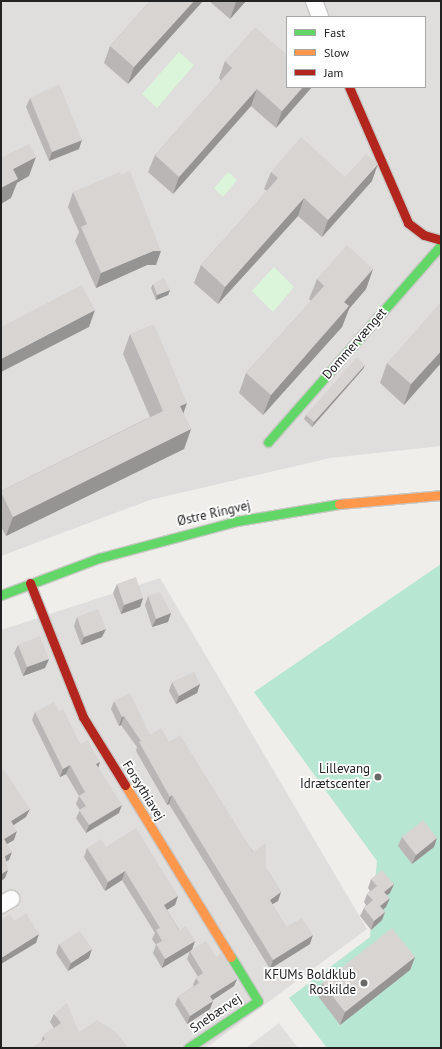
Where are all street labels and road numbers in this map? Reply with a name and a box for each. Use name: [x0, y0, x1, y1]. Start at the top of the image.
street label: Dommervænget: [320, 305, 390, 383]
street label: Østre Ringvej: [176, 498, 252, 530]
street label: Forsythiavej: [119, 758, 167, 824]
street label: Snebærvej: [187, 991, 245, 1037]

